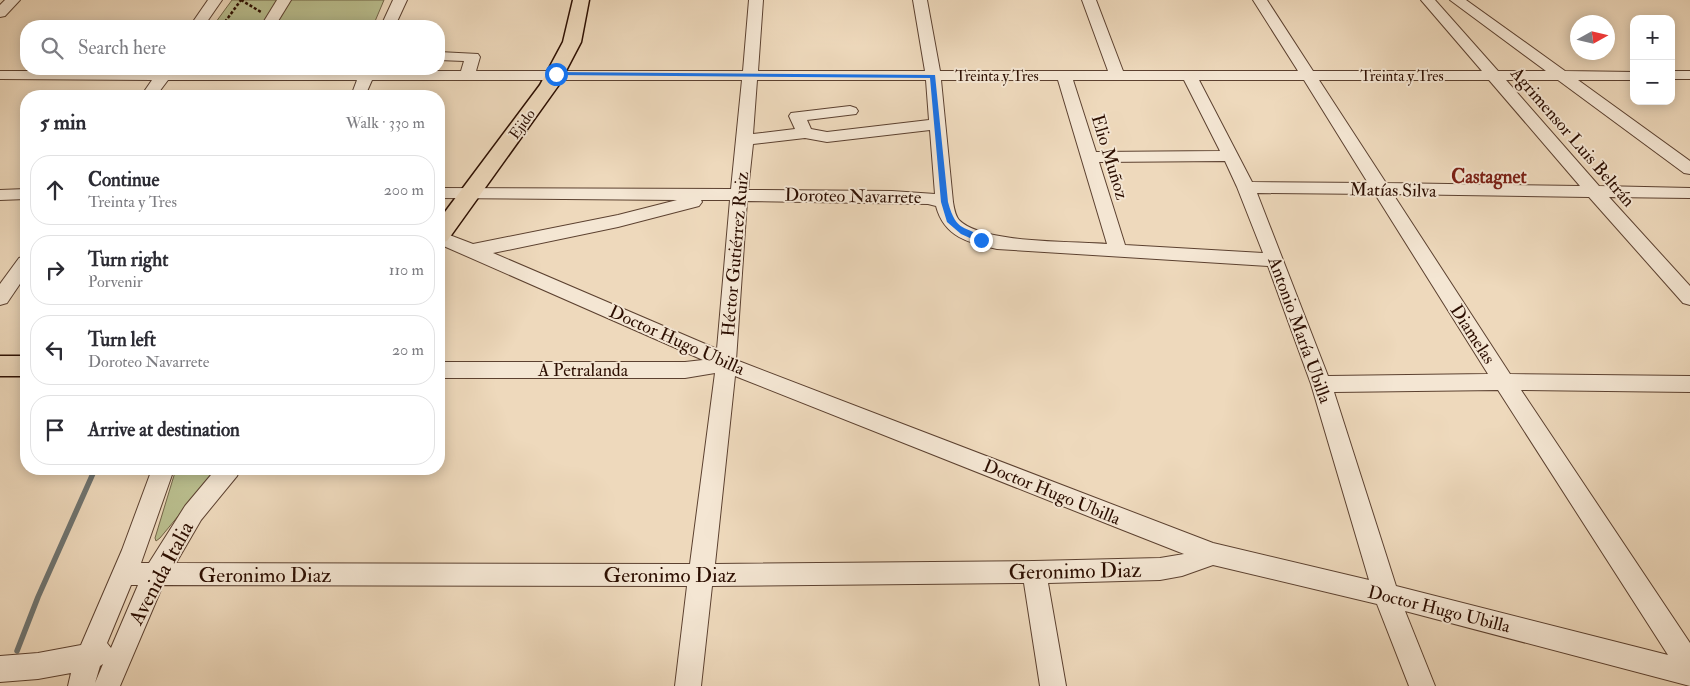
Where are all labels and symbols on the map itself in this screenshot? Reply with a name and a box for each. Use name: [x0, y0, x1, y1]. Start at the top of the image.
north arrow: [1570, 15, 1615, 60]
street label: Agrimensor Luis Beltrán: [1505, 62, 1640, 212]
route start: [545, 63, 568, 86]
street label: Treinta y Tres: [955, 67, 1039, 86]
street label: Treinta y Tres: [1360, 67, 1444, 86]
street label: Ejido: [505, 105, 540, 143]
street label: Elio Muñoz: [1086, 112, 1133, 203]
district label: Castagnet: [1451, 165, 1528, 190]
street label: Héctor Gutiérrez Ruiz: [717, 170, 754, 338]
street label: Matías Silva: [1349, 178, 1437, 203]
street label: Doroteo Navarrete: [785, 184, 922, 209]
route end: [970, 229, 993, 252]
street label: Antonio María Ubilla: [1262, 253, 1337, 407]
street label: Doctor Hugo Ubilla: [605, 300, 749, 381]
street label: Diamelas: [1445, 300, 1500, 368]
street label: A Petralanda: [537, 359, 629, 382]
street label: Doctor Hugo Ubilla: [980, 454, 1124, 531]
street label: Avenida Italia: [122, 517, 200, 631]
street label: Geronimo Diaz: [1008, 557, 1142, 586]
street label: Geronimo Diaz: [199, 562, 331, 589]
street label: Geronimo Diaz: [604, 562, 736, 589]
street label: Doctor Hugo Ubilla: [1365, 581, 1513, 638]

